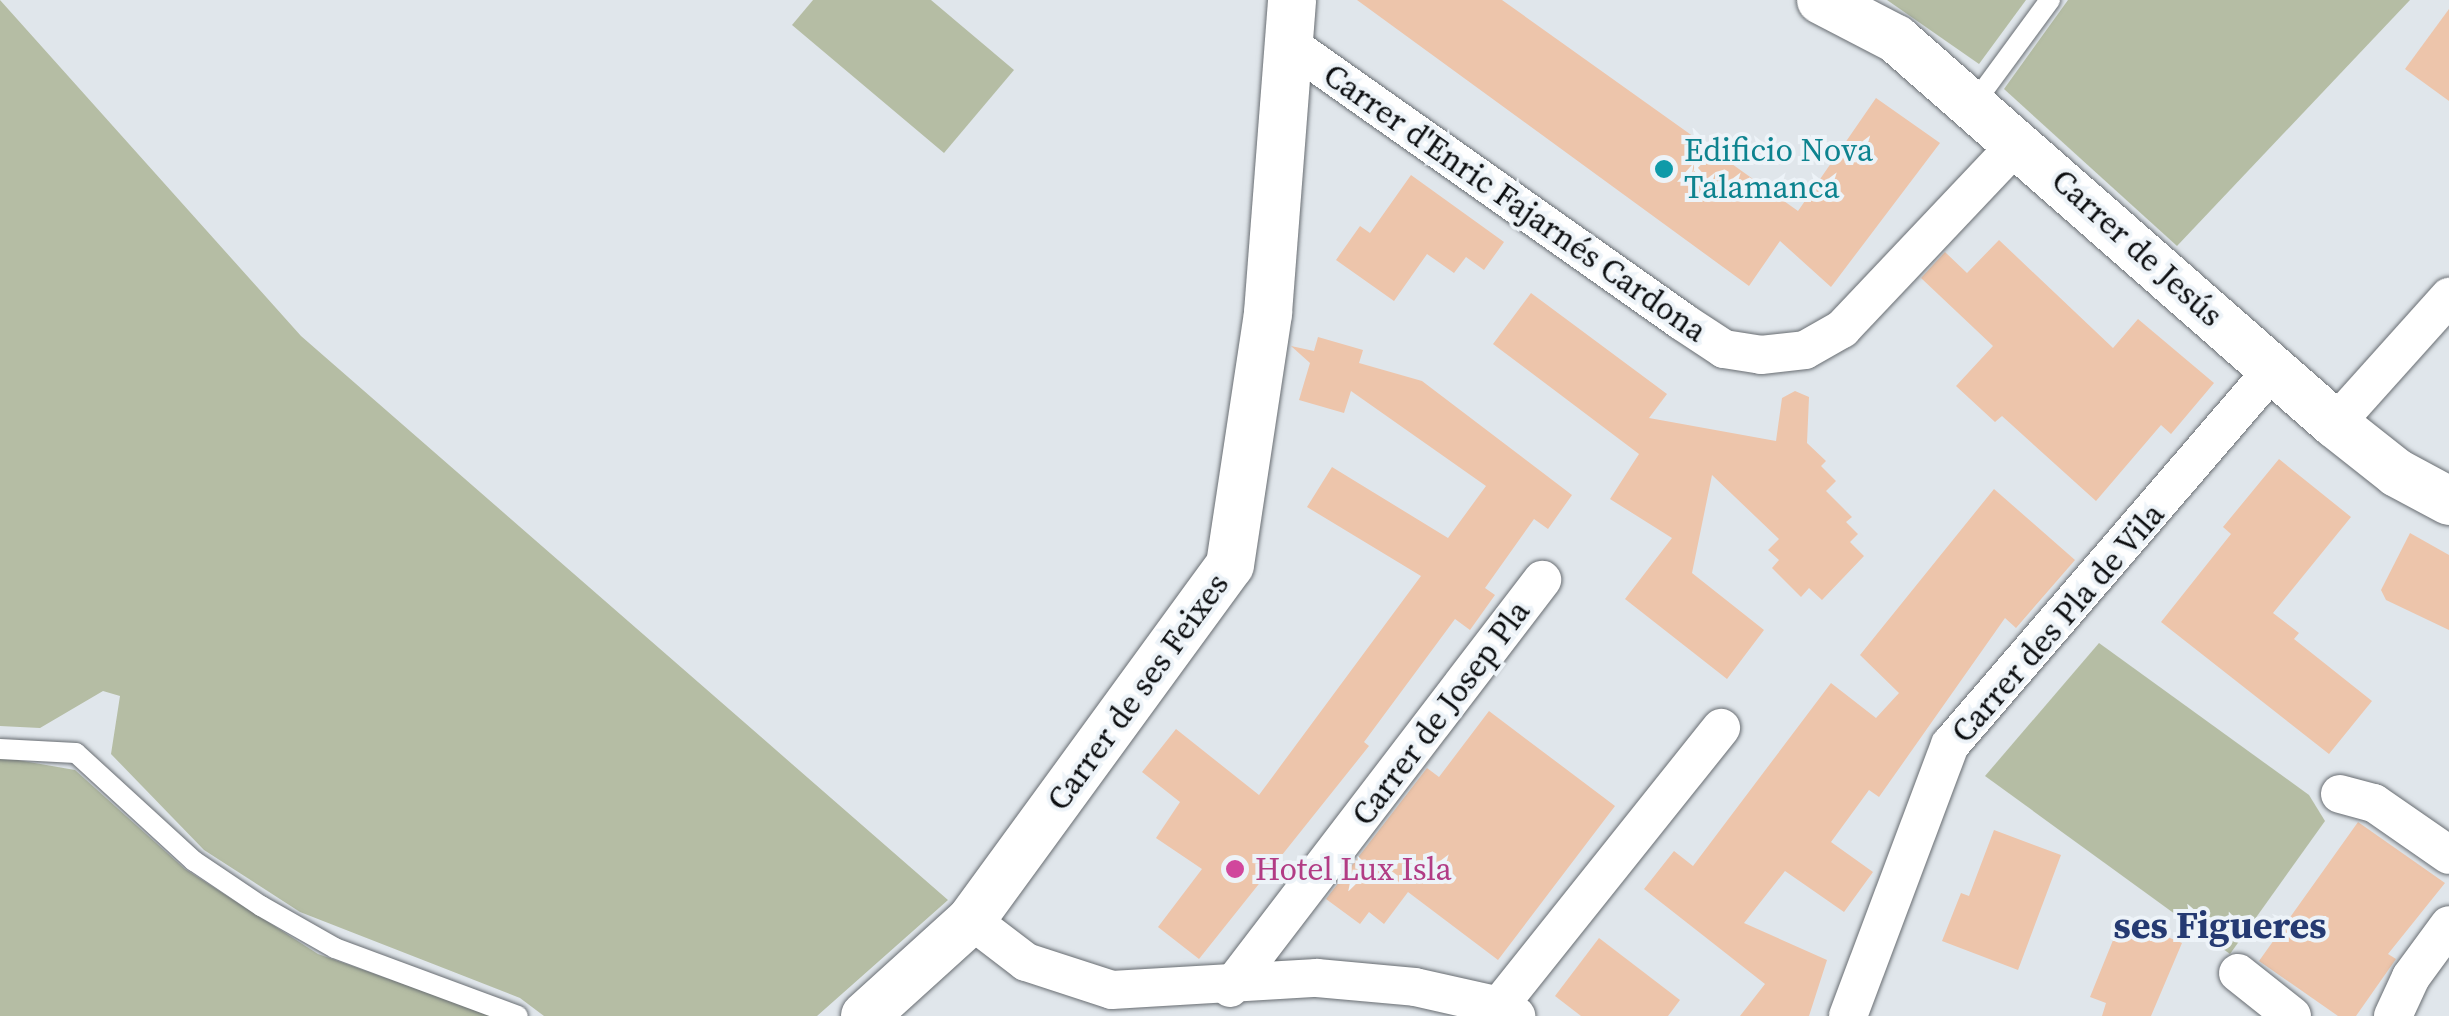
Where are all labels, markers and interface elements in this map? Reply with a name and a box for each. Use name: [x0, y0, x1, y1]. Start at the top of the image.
street label: Carrer d'Enric Fajarnés Cardona: [1316, 56, 1714, 350]
place label: Edificio Nova Talamanca: [1684, 132, 1873, 207]
marker: Edificio Nova Talamanca: [1653, 158, 1675, 180]
street label: Carrer de Jesús: [2044, 161, 2230, 335]
street label: Carrer des Pla de Vila: [1943, 495, 2173, 751]
street label: Carrer de ses Feixes: [1039, 566, 1237, 818]
street label: Carrer de Josep Pla: [1344, 593, 1538, 833]
place label: Hotel Lux Isla: [1255, 850, 1452, 888]
marker: Hotel Lux Isla: [1224, 858, 1246, 880]
district label: ses Figueres: [2113, 903, 2327, 949]

